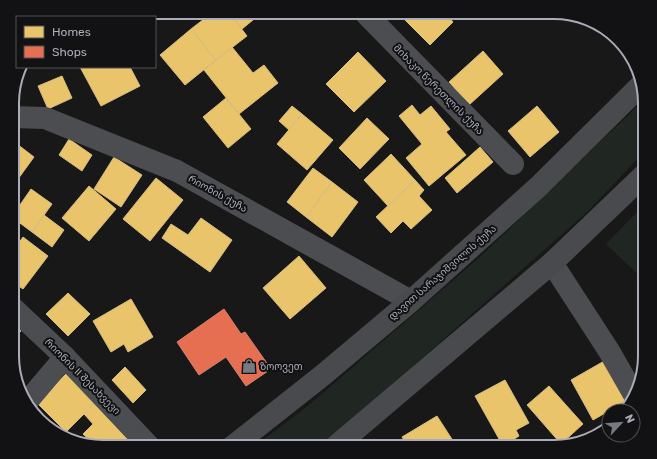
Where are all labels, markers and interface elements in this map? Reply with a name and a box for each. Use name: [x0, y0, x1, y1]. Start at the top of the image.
legend: [16, 16, 156, 68]
text: Homes: [52, 25, 91, 39]
street label: მიხაკო წერეთლის ქუჩა: [391, 42, 486, 137]
text: Shops: [52, 45, 87, 59]
street label: რიონის ქუჩა: [186, 173, 249, 215]
street label: დავით სარაჯიშვილის ქუჩა: [386, 223, 499, 323]
street label: რიონის II შესახვევი: [42, 336, 123, 417]
shop icon: ზოოვეთ: [241, 358, 257, 374]
place label: ზოოვეთ: [260, 361, 303, 373]
north arrow: [601, 403, 641, 443]
text: N: [622, 412, 637, 425]

